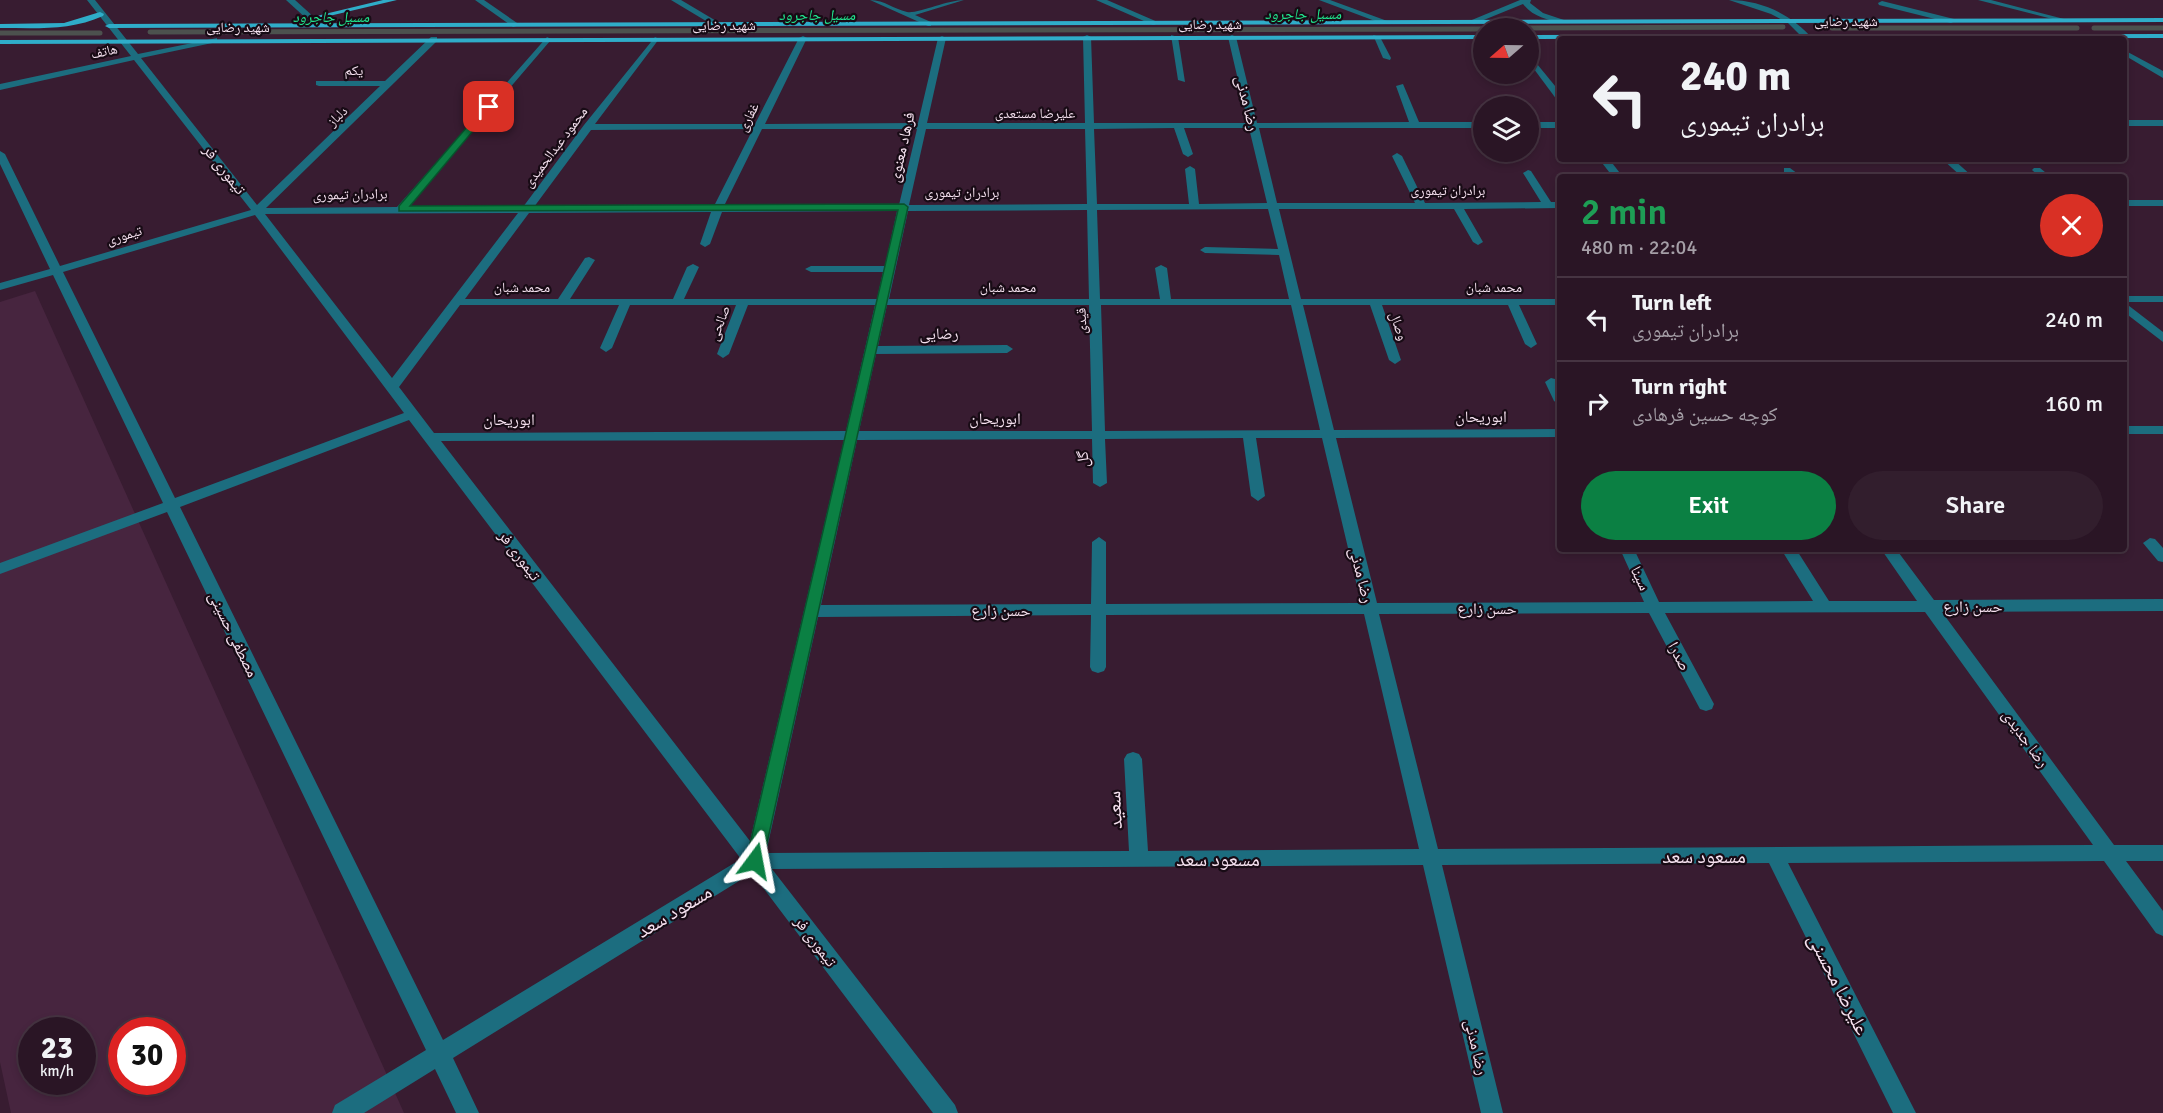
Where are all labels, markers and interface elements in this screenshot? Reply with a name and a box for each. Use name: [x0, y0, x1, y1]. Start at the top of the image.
water label: مسیل جاجرود: [1265, 5, 1341, 23]
water label: مسیل جاجرود: [779, 6, 855, 24]
water label: مسیل جاجرود: [293, 8, 369, 26]
street label: شهید رضایی: [1814, 13, 1878, 30]
street label: شهید رضایی: [1178, 16, 1242, 33]
street label: شهید رضایی: [692, 17, 756, 34]
north arrow: [1473, 18, 1539, 84]
map controls: [1473, 18, 1539, 162]
street label: شهید رضایی: [206, 19, 270, 36]
street label: هاتف: [89, 40, 119, 63]
text: 240 m: [1680, 51, 1791, 102]
icon: left: [1581, 60, 1659, 138]
street label: یکم: [345, 62, 364, 80]
street label: رضا مدنی: [1230, 73, 1264, 133]
pin: [463, 81, 514, 132]
icon: arrive: [472, 90, 505, 123]
button: layers: [1473, 96, 1539, 162]
street label: غفاری: [734, 100, 763, 134]
street label: دلباز: [323, 103, 351, 131]
street label: محمود عبدالحمیدی: [520, 104, 591, 191]
street label: علیرضا مستعدی: [995, 105, 1075, 122]
text: برادران تیموری: [1680, 106, 1824, 139]
street label: فرهاد معنوی: [884, 110, 920, 184]
street label: تیموری فر: [198, 140, 250, 199]
street label: برادران تیموری: [1411, 182, 1486, 199]
street label: برادران تیموری: [925, 184, 1000, 201]
street label: برادران تیموری: [312, 185, 388, 204]
text: 2 min: [1581, 190, 1667, 235]
button: close: [2040, 194, 2103, 257]
street label: تیموری: [104, 222, 144, 249]
text: 480 m · 22:04: [1581, 235, 1697, 260]
street label: محمد شبان: [494, 279, 550, 296]
street label: محمد شبان: [980, 279, 1036, 296]
street label: محمد شبان: [1466, 279, 1522, 296]
text: Turn left: [1632, 289, 1712, 316]
street label: صالحی: [705, 303, 734, 343]
icon: left: [1581, 303, 1614, 336]
text: 240 m: [2045, 306, 2103, 333]
street label: قیدی: [1073, 307, 1090, 334]
street label: وصال: [1386, 309, 1411, 343]
text: برادران تیموری: [1632, 318, 1739, 343]
street label: رضایی: [919, 324, 959, 344]
text: Turn right: [1632, 373, 1727, 400]
icon: right: [1581, 387, 1614, 420]
text: 160 m: [2045, 390, 2103, 417]
text: کوچه حسین فرهادی: [1632, 402, 1777, 427]
street label: ابوریحان: [1455, 407, 1507, 427]
street label: ابوریحان: [969, 409, 1021, 429]
street label: ابوریحان: [483, 410, 535, 430]
street label: گل: [1073, 450, 1093, 467]
button: Exit: [1581, 471, 1836, 540]
button: Share: [1848, 471, 2103, 540]
street label: تیموری فر: [493, 526, 545, 585]
street label: رضا مدنی: [1344, 545, 1378, 605]
street label: سینا: [1626, 563, 1654, 594]
street label: مصطفی حسینی: [204, 588, 262, 680]
street label: حسن زارع: [1943, 597, 2003, 617]
street label: حسن زارع: [1457, 599, 1517, 619]
street label: حسن زارع: [971, 601, 1031, 621]
street label: صدرا: [1663, 638, 1695, 674]
street label: رضا جدیدی: [1997, 706, 2053, 772]
street label: سعید: [1101, 790, 1128, 830]
position arrow: [723, 829, 787, 893]
street label: مسعود سعد: [1662, 844, 1746, 869]
street label: مسعود سعد: [1176, 847, 1260, 872]
street label: مسعود سعد: [632, 879, 717, 944]
street label: تیموری فر: [789, 912, 841, 971]
street label: علیرضا محسنی: [1802, 929, 1875, 1039]
speed limit sign: 30: [108, 1017, 186, 1095]
street label: رضا مدنی: [1460, 1017, 1492, 1077]
text: 23: [41, 1030, 73, 1067]
text: km/h: [40, 1062, 74, 1080]

